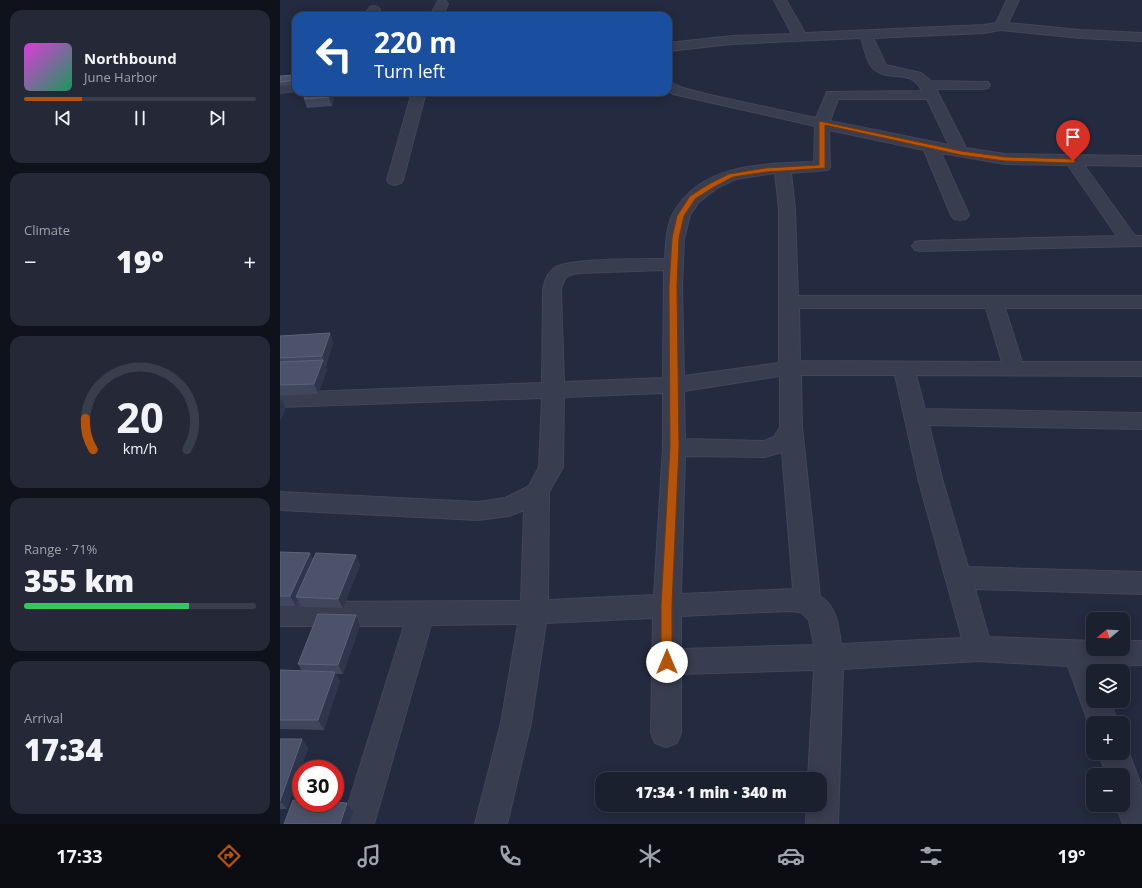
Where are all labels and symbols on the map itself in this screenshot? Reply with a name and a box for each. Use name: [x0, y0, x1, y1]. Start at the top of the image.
pin: [1056, 120, 1090, 161]
north arrow: [1086, 612, 1130, 656]
position arrow: [646, 641, 688, 683]
speed limit sign: 30: [292, 760, 344, 812]

